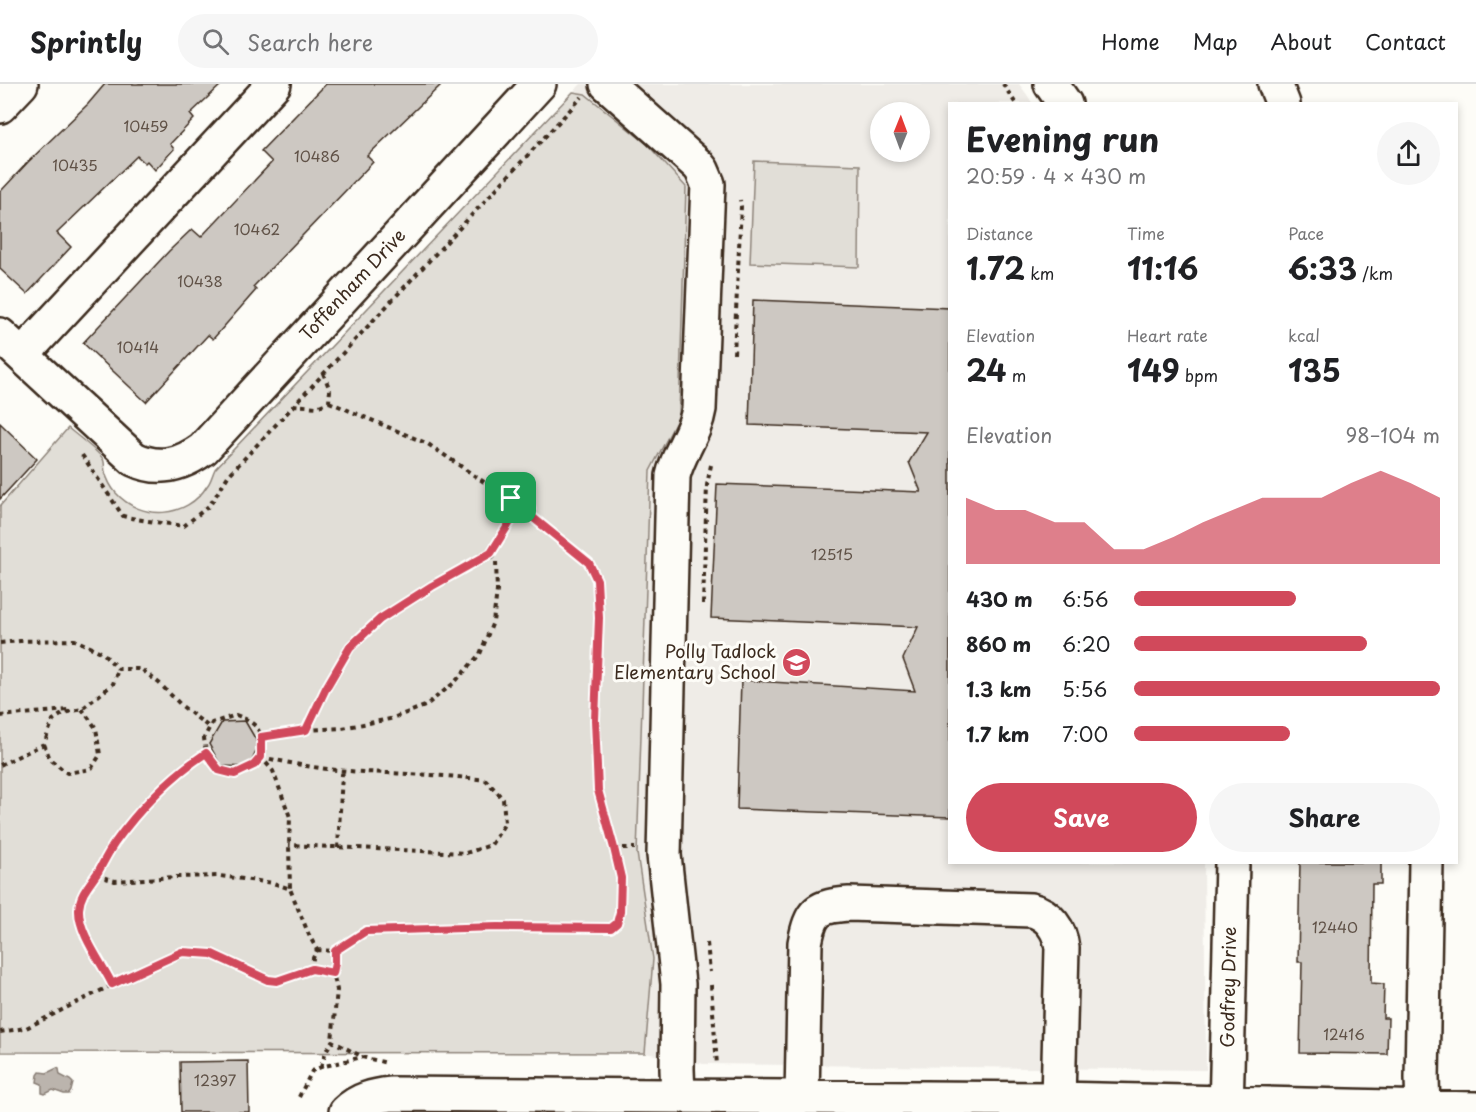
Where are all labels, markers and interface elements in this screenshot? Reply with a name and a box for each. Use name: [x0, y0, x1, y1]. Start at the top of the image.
search box: [178, 14, 598, 68]
text: Sprintly: [30, 20, 142, 63]
icon: search: [199, 25, 232, 58]
text: Search here: [247, 25, 373, 58]
text: Home: [1101, 25, 1160, 57]
text: Map: [1193, 25, 1238, 57]
text: About: [1271, 25, 1332, 57]
text: Contact: [1365, 25, 1446, 57]
north arrow: [870, 102, 930, 162]
map controls: [870, 102, 930, 162]
text: Evening run: [966, 113, 1159, 163]
house number: 10459: [123, 114, 169, 137]
button: share: [1377, 122, 1440, 185]
house number: 10486: [294, 144, 340, 167]
house number: 10435: [52, 153, 98, 176]
text: 20:59 · 4 × 430 m: [966, 161, 1146, 191]
house number: 10462: [234, 217, 280, 240]
text: Distance: [966, 221, 1033, 245]
text: Time: [1127, 221, 1165, 245]
text: Pace: [1288, 221, 1324, 245]
street label: Toffenham Drive: [293, 222, 411, 346]
text: 1.72: [966, 245, 1025, 290]
text: 11:16: [1127, 245, 1198, 290]
text: 6:33: [1288, 245, 1357, 290]
text: km: [1025, 261, 1054, 285]
text: /km: [1357, 261, 1393, 285]
house number: 10438: [177, 269, 223, 292]
text: Elevation: [966, 323, 1035, 347]
text: Heart rate: [1127, 323, 1208, 347]
text: kcal: [1288, 323, 1320, 347]
house number: 10414: [117, 335, 159, 358]
text: 24: [966, 347, 1006, 392]
text: 149: [1127, 347, 1180, 392]
text: 135: [1288, 347, 1341, 392]
text: m: [1006, 363, 1026, 387]
text: bpm: [1180, 363, 1218, 387]
text: Elevation: [966, 420, 1052, 450]
text: 98–104 m: [1346, 420, 1440, 450]
pin: [485, 472, 536, 523]
icon: arrive: [494, 481, 527, 514]
house number: 12515: [811, 542, 853, 565]
text: 430 m: [966, 584, 1033, 614]
text: 6:56: [1062, 584, 1109, 614]
text: 860 m: [966, 629, 1031, 659]
text: 6:20: [1062, 629, 1110, 659]
place label: Polly Tadlock Elementary School: [614, 637, 776, 685]
school or university icon: Polly Tadlock Elementary School: [781, 646, 813, 678]
text: 1.3 km: [966, 674, 1032, 704]
text: 5:56: [1062, 674, 1107, 704]
text: 1.7 km: [966, 719, 1029, 749]
text: 7:00: [1062, 719, 1108, 749]
button: Save: [966, 783, 1197, 852]
button: Share: [1209, 783, 1440, 852]
house number: 12440: [1312, 915, 1358, 938]
street label: Godfrey Drive: [1213, 926, 1242, 1048]
house number: 12416: [1323, 1022, 1365, 1045]
house number: 12397: [194, 1068, 237, 1091]

